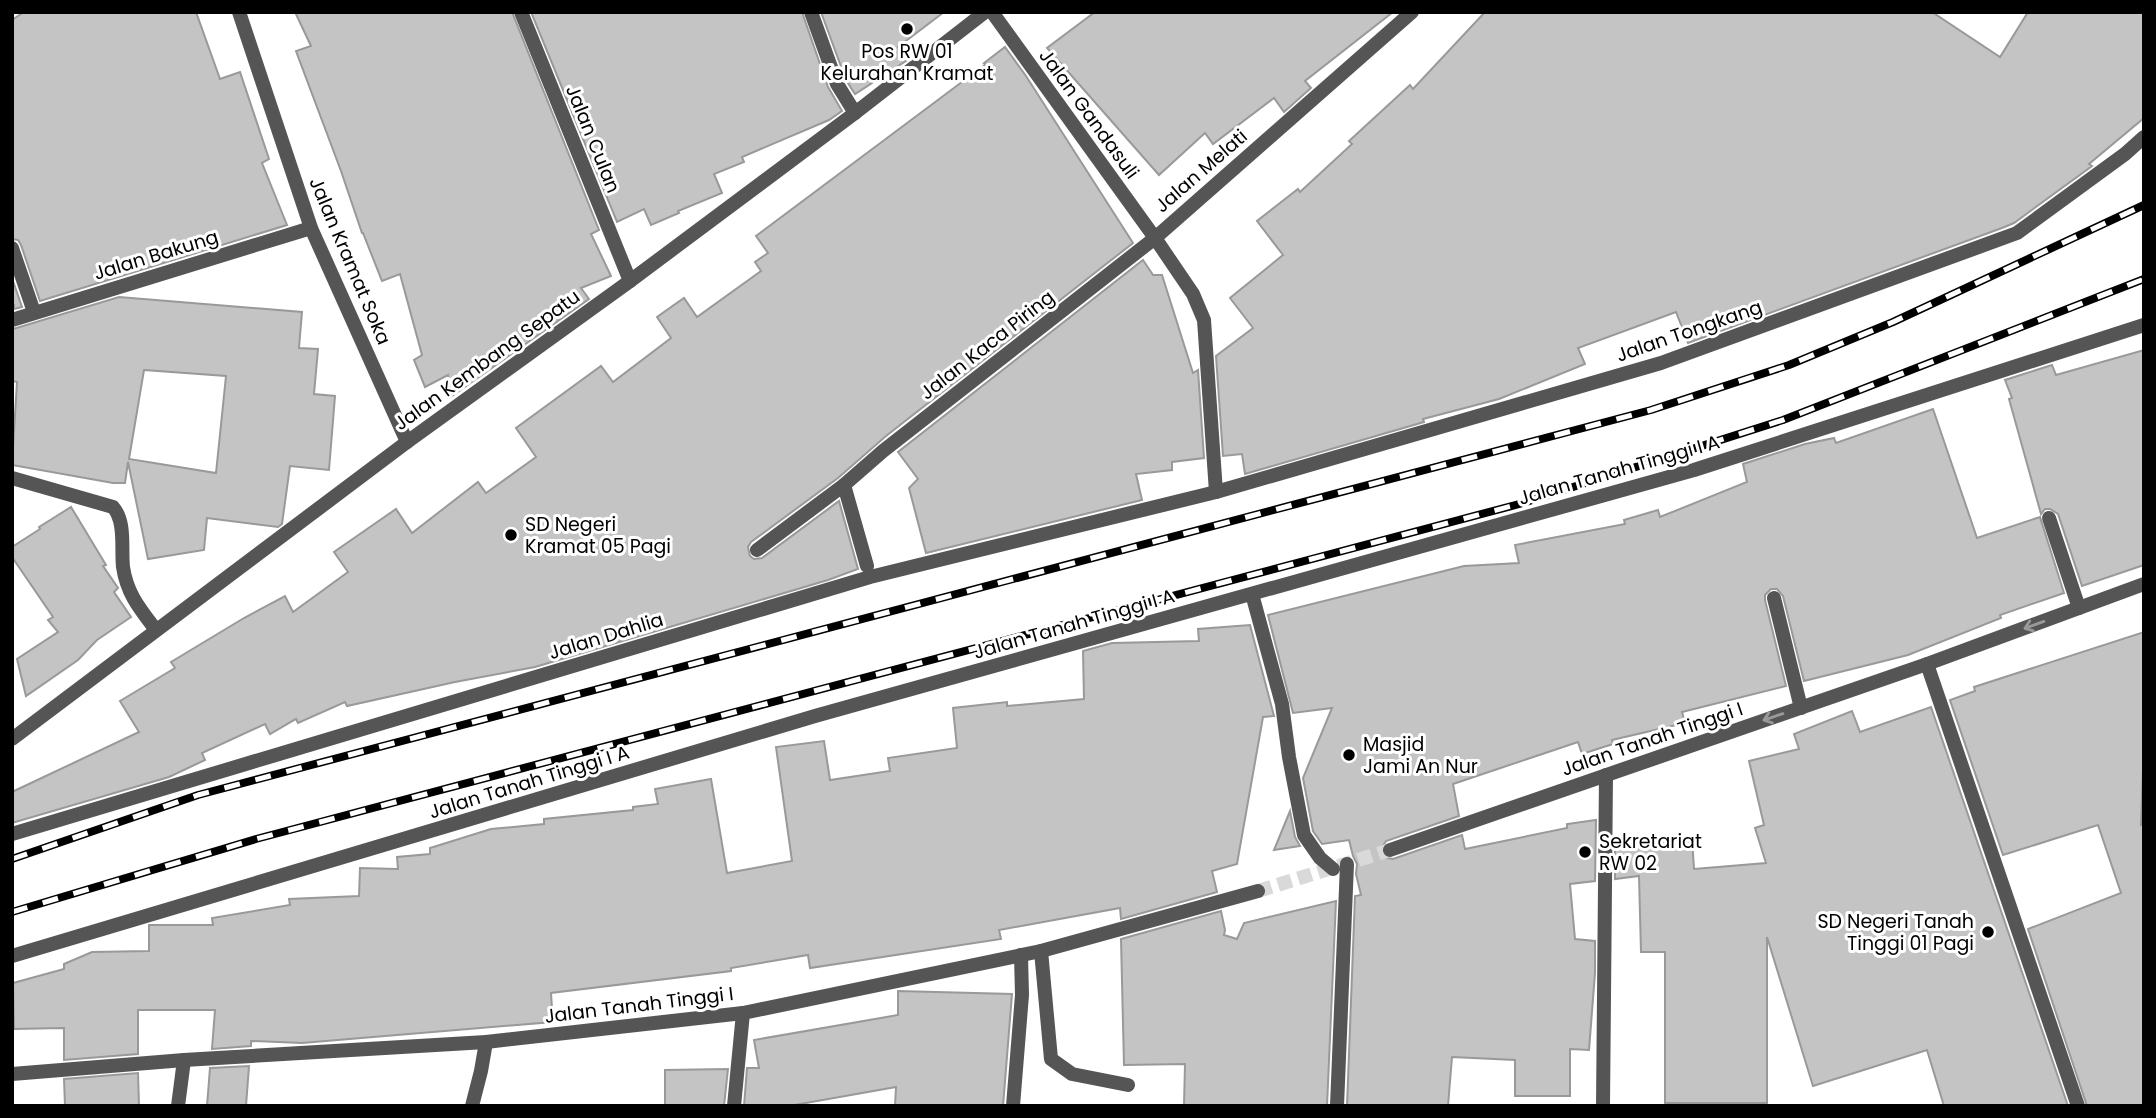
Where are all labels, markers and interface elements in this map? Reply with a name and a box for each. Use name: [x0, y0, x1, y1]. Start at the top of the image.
marker: Pos RW 01 Kelurahan Kramat: [899, 21, 915, 37]
place label: Pos RW 01 Kelurahan Kramat: [821, 38, 993, 87]
street label: Jalan Gandasuli: [1033, 44, 1145, 184]
street label: Jalan Culan: [559, 81, 627, 197]
street label: Jalan Melati: [1149, 123, 1253, 219]
street label: Jalan Kramat Soka: [303, 173, 397, 349]
street label: Jalan Bakung: [90, 223, 222, 287]
street label: Jalan Kembang Sepatu: [389, 283, 585, 437]
street label: Jalan Kaca Piring: [914, 284, 1060, 406]
street label: Jalan Tongkang: [1612, 293, 1766, 369]
street label: Jalan Tanah Tinggi I A: [1515, 428, 1723, 512]
place label: SD Negeri Kramat 05 Pagi: [525, 511, 671, 560]
marker: SD Negeri Kramat 05 Pagi: [503, 527, 519, 543]
street label: Jalan Tanah Tinggi I A: [970, 582, 1178, 666]
street label: Jalan Dahlia: [545, 606, 667, 666]
one-way arrow: [2023, 619, 2045, 632]
street label: Jalan Tanah Tinggi I: [1558, 695, 1746, 783]
one-way arrow: [1763, 712, 1785, 724]
place label: Masjid Jami An Nur: [1363, 731, 1478, 780]
street label: Jalan Tanah Tinggi I A: [426, 739, 633, 825]
marker: Masjid Jami An Nur: [1341, 747, 1357, 763]
place label: Sekretariat RW 02: [1599, 828, 1702, 877]
marker: Sekretariat RW 02: [1577, 844, 1593, 860]
place label: SD Negeri Tanah Tinggi 01 Pagi: [1817, 908, 1974, 957]
marker: SD Negeri Tanah Tinggi 01 Pagi: [1980, 924, 1996, 940]
street label: Jalan Tanah Tinggi I: [543, 980, 735, 1030]

